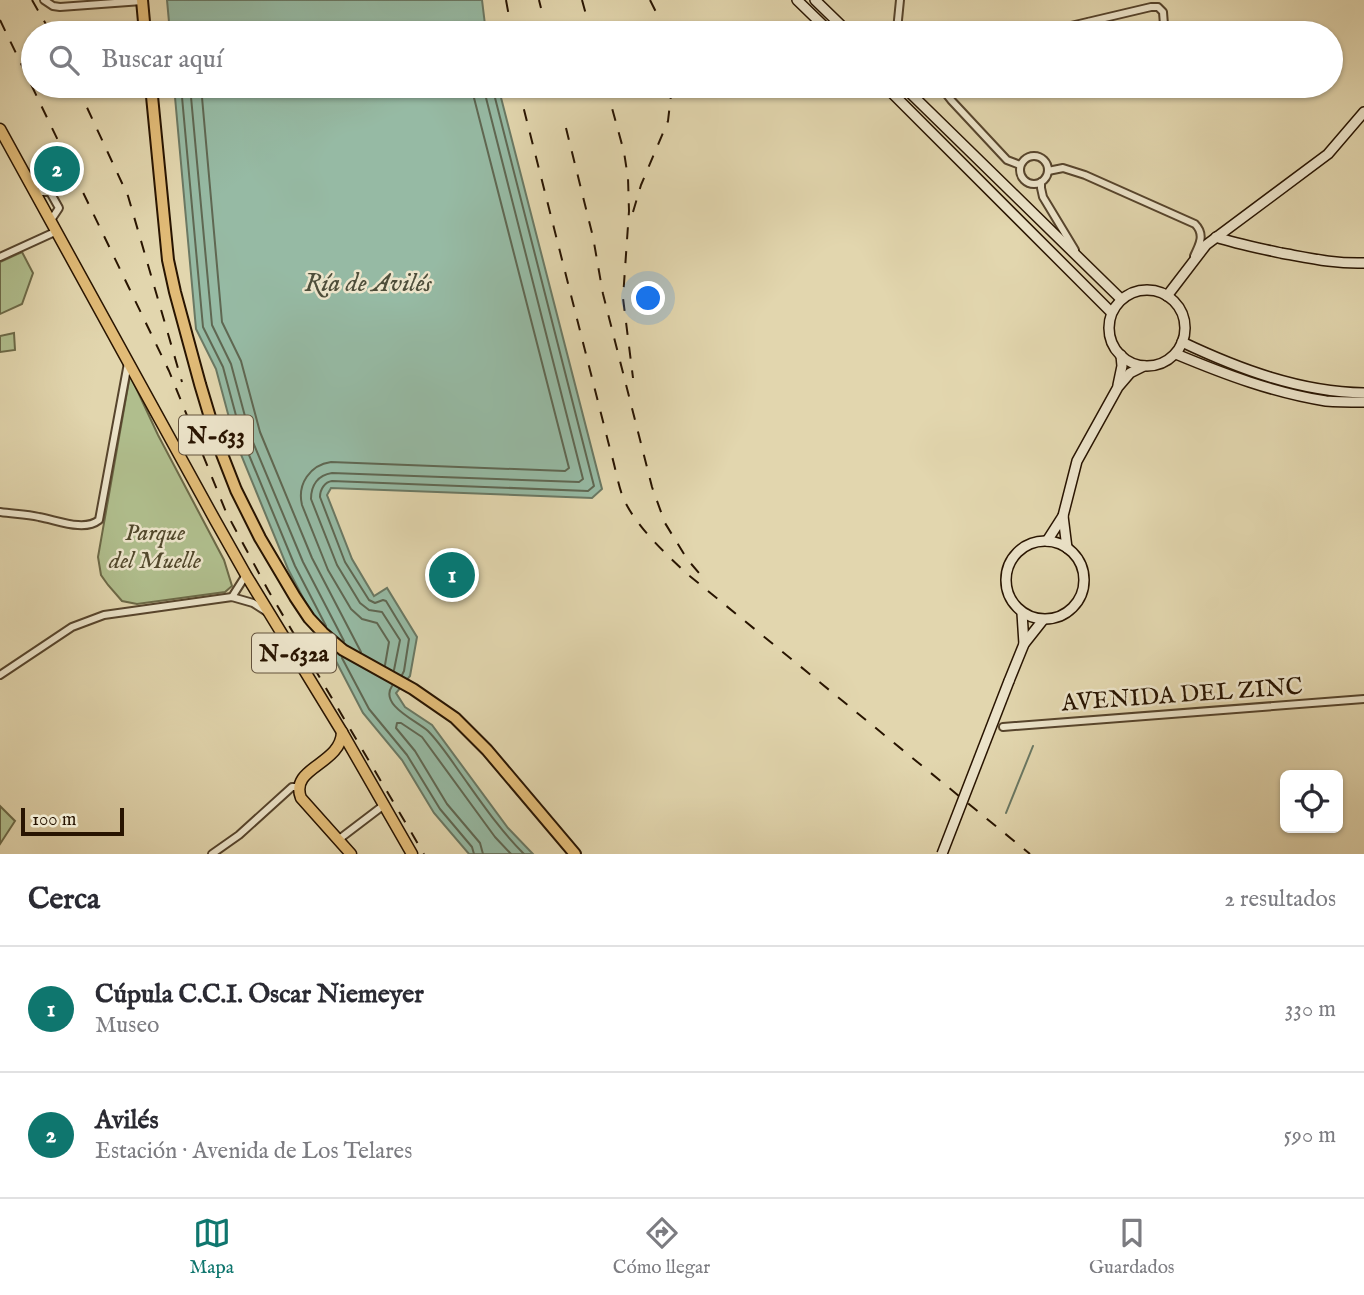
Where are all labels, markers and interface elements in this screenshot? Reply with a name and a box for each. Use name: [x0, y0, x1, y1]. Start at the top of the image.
search box: [21, 21, 1343, 98]
icon: search: [45, 41, 83, 79]
text: Buscar aquí: [101, 43, 223, 76]
pin: 2: [34, 143, 80, 195]
water label: Ría de Avilés: [304, 267, 432, 300]
your location: [631, 281, 665, 315]
road number: N-633: [179, 416, 253, 454]
park label: Parque del Muelle: [108, 518, 201, 577]
pin: 1: [429, 549, 475, 601]
road number: N-632a: [252, 634, 336, 673]
street label: AVENIDA DEL ZINC: [1060, 672, 1304, 719]
map controls: [1280, 770, 1343, 833]
button: locate: [1280, 770, 1343, 833]
scale bar: [21, 805, 124, 837]
text: 100 m: [32, 808, 76, 832]
text: Cerca: [28, 881, 100, 919]
text: 2 resultados: [1224, 885, 1336, 914]
text: Cúpula C.C.I. Oscar Niemeyer: [95, 978, 424, 1011]
text: 1: [47, 995, 55, 1024]
text: 330 m: [1285, 995, 1336, 1024]
text: Museo: [95, 1011, 159, 1040]
text: Avilés: [95, 1104, 159, 1137]
text: 2: [46, 1121, 56, 1150]
text: 590 m: [1284, 1121, 1336, 1150]
text: Estación · Avenida de Los Telares: [95, 1137, 412, 1166]
tab: Mapa: [189, 1214, 234, 1280]
tab: Cómo llegar: [613, 1214, 710, 1280]
tab: Guardados: [1089, 1214, 1175, 1280]

